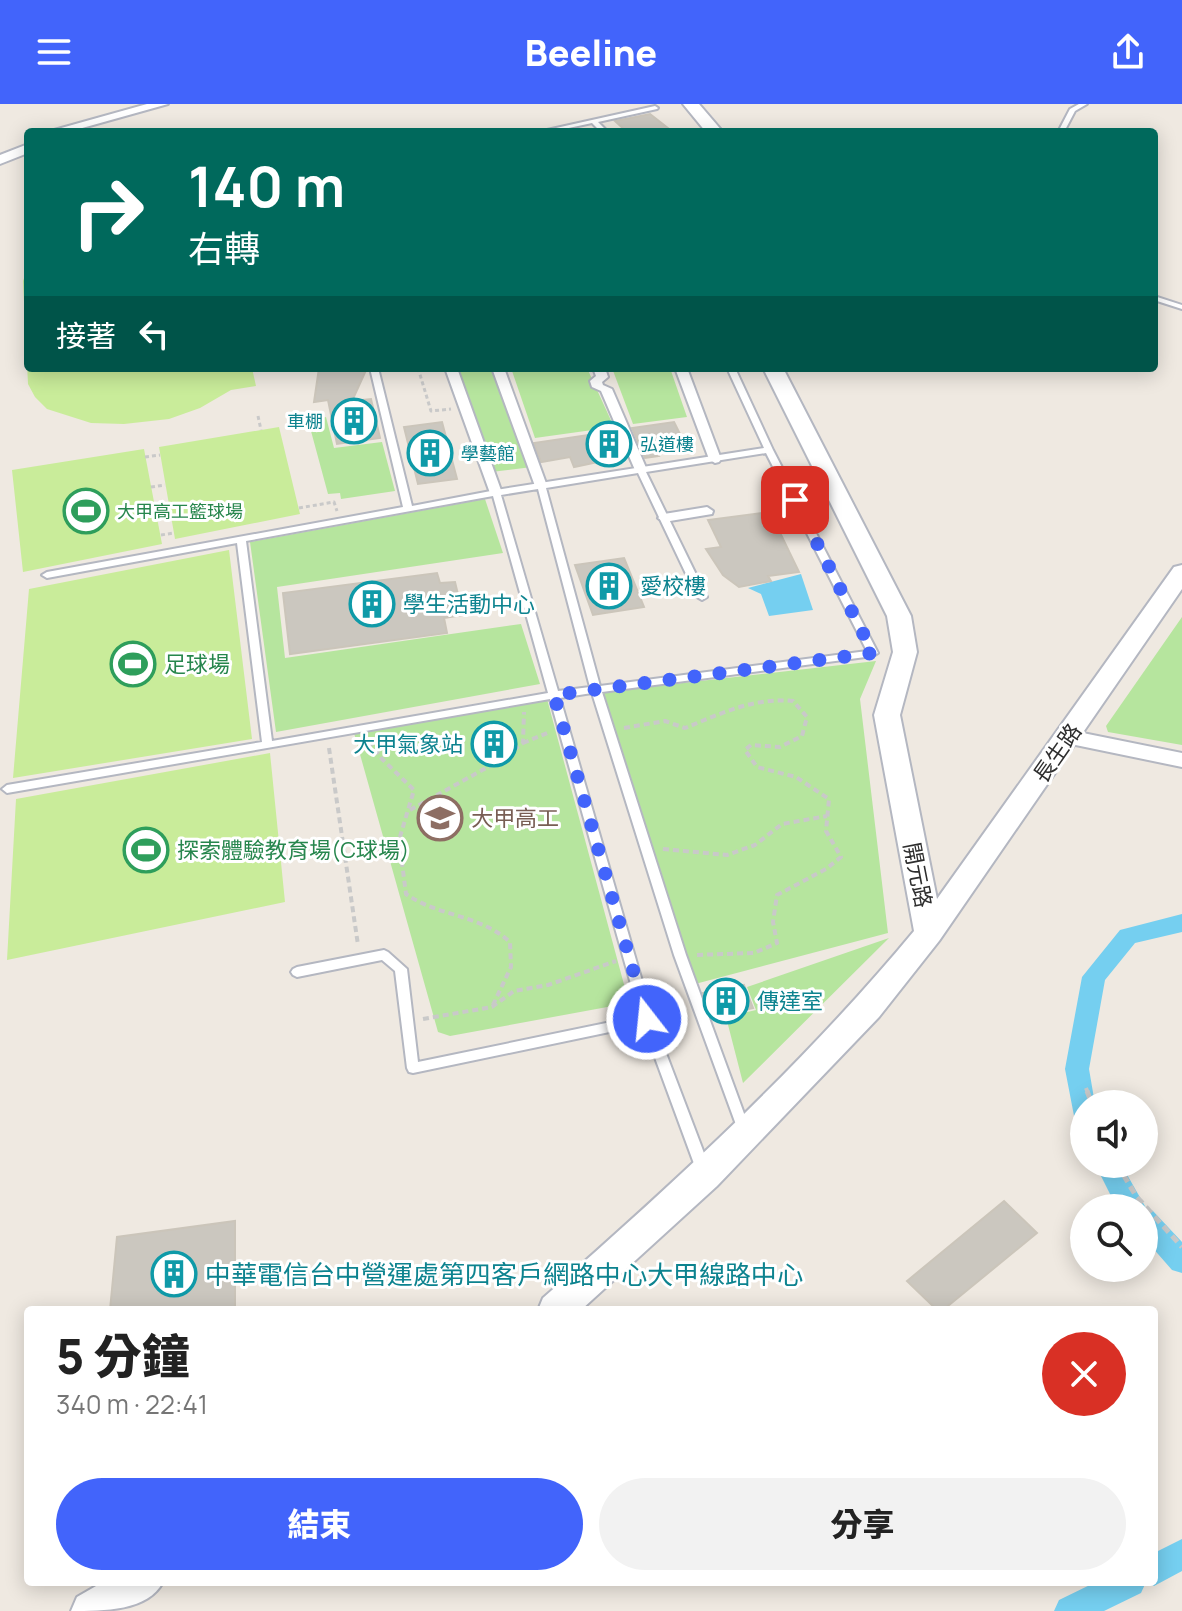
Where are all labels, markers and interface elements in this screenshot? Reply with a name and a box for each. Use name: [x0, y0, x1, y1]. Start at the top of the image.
text: Beeline: [525, 28, 657, 77]
icon: menu: [32, 30, 76, 74]
icon: share: [1106, 30, 1150, 74]
text: 140 m: [188, 147, 345, 224]
icon: right: [56, 160, 160, 264]
text: 右轉: [188, 224, 260, 273]
icon: left: [132, 312, 176, 356]
text: 接著: [56, 315, 116, 356]
building icon: 車棚: [330, 397, 378, 445]
place label: 車棚: [287, 409, 323, 433]
building icon: 弘道樓: [585, 420, 633, 468]
building icon: 學藝館: [406, 429, 454, 477]
place label: 弘道樓: [640, 432, 694, 456]
place label: 學藝館: [461, 441, 515, 465]
pin: [761, 466, 829, 534]
icon: arrive: [773, 478, 817, 522]
sports icon: 大甲高工籃球場: [62, 487, 110, 535]
place label: 大甲高工籃球場: [117, 499, 243, 523]
building icon: 愛校樓: [585, 562, 633, 610]
place label: 愛校樓: [640, 571, 706, 601]
building icon: 學生活動中心: [348, 580, 396, 628]
place label: 學生活動中心: [403, 589, 535, 619]
sports icon: 足球場: [109, 640, 157, 688]
place label: 足球場: [164, 649, 230, 679]
street label: 長生路: [1026, 717, 1088, 789]
building icon: 大甲氣象站: [470, 720, 518, 768]
place label: 大甲氣象站: [353, 729, 463, 759]
school or university icon: 大甲高工: [416, 794, 464, 842]
place label: 大甲高工: [471, 803, 559, 833]
sports icon: 探索體驗教育場(C球場): [122, 826, 170, 874]
place label: 探索體驗教育場(C球場): [177, 835, 410, 865]
street label: 開元路: [897, 840, 939, 910]
position arrow: [605, 977, 689, 1061]
building icon: 傳達室: [702, 977, 750, 1025]
place label: 傳達室: [757, 986, 823, 1016]
map controls: [1070, 1090, 1158, 1282]
button: sound: [1070, 1090, 1158, 1178]
button: search: [1070, 1194, 1158, 1282]
building icon: 中華電信台中營運處第四客戶網路中心大甲線路中心: [150, 1250, 198, 1298]
place label: 中華電信台中營運處第四客戶網路中心大甲線路中心: [205, 1256, 803, 1292]
text: 5 分鐘: [56, 1323, 190, 1388]
button: close: [1042, 1332, 1126, 1416]
text: 340 m · 22:41: [56, 1386, 208, 1422]
button: 結束: [56, 1478, 583, 1570]
button: 分享: [599, 1478, 1126, 1570]

